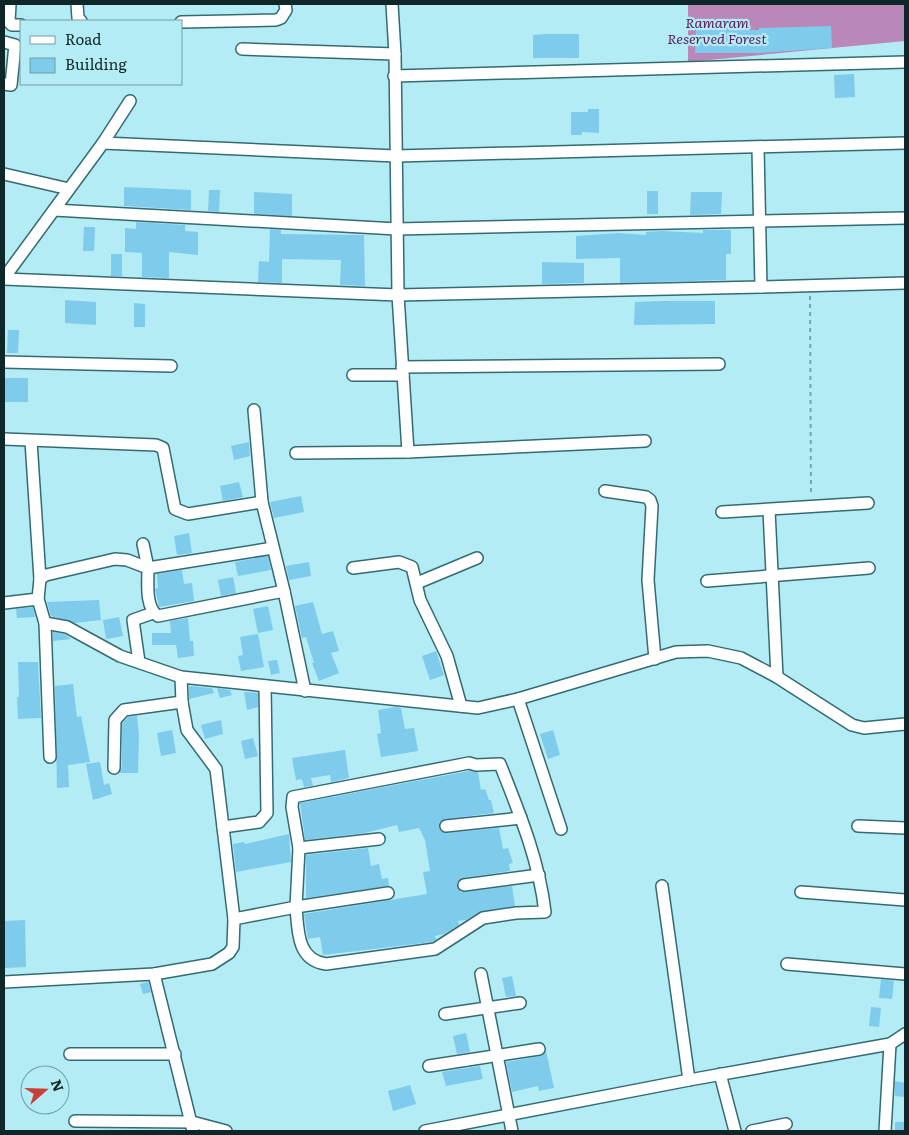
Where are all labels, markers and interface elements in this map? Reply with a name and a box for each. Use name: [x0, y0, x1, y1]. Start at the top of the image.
park label: Ramaram Reserved Forest: [667, 12, 767, 48]
legend: [20, 20, 182, 85]
text: Road: [65, 27, 101, 50]
text: Building: [65, 52, 127, 75]
north arrow: [20, 1065, 70, 1115]
text: N: [47, 1076, 70, 1094]

